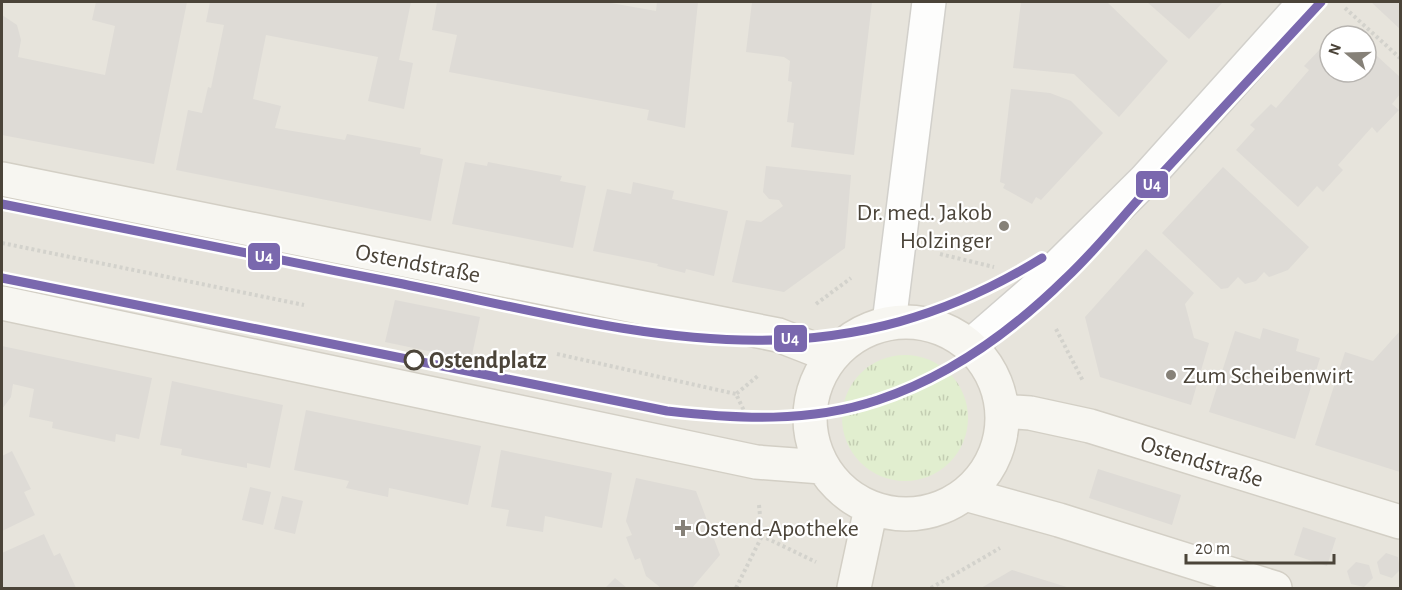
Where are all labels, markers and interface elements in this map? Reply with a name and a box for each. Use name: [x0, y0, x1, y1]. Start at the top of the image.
north arrow: [1318, 24, 1378, 84]
text: N: [1325, 42, 1344, 57]
line badge: U4: [1135, 170, 1169, 199]
text: U4: [1143, 177, 1161, 193]
place label: Dr. med. Jakob Holzinger: [856, 201, 992, 253]
marker: Dr. med. Jakob Holzinger: [997, 219, 1011, 233]
street label: Ostendstraße: [353, 240, 482, 288]
line badge: U4: [247, 242, 281, 271]
text: U4: [255, 249, 273, 265]
line badge: U4: [773, 324, 808, 353]
text: U4: [781, 331, 799, 347]
place label: Ostendplatz: [429, 349, 547, 373]
marker: Ostendplatz: [404, 350, 424, 370]
place label: Zum Scheibenwirt: [1183, 364, 1353, 388]
marker: Zum Scheibenwirt: [1164, 368, 1178, 382]
street label: Ostendstraße: [1138, 432, 1266, 492]
place label: Ostend-Apotheke: [695, 517, 859, 541]
marker: Ostend-Apotheke: [676, 521, 690, 535]
scale bar: [1186, 527, 1334, 565]
text: 20 m: [1195, 540, 1230, 558]

